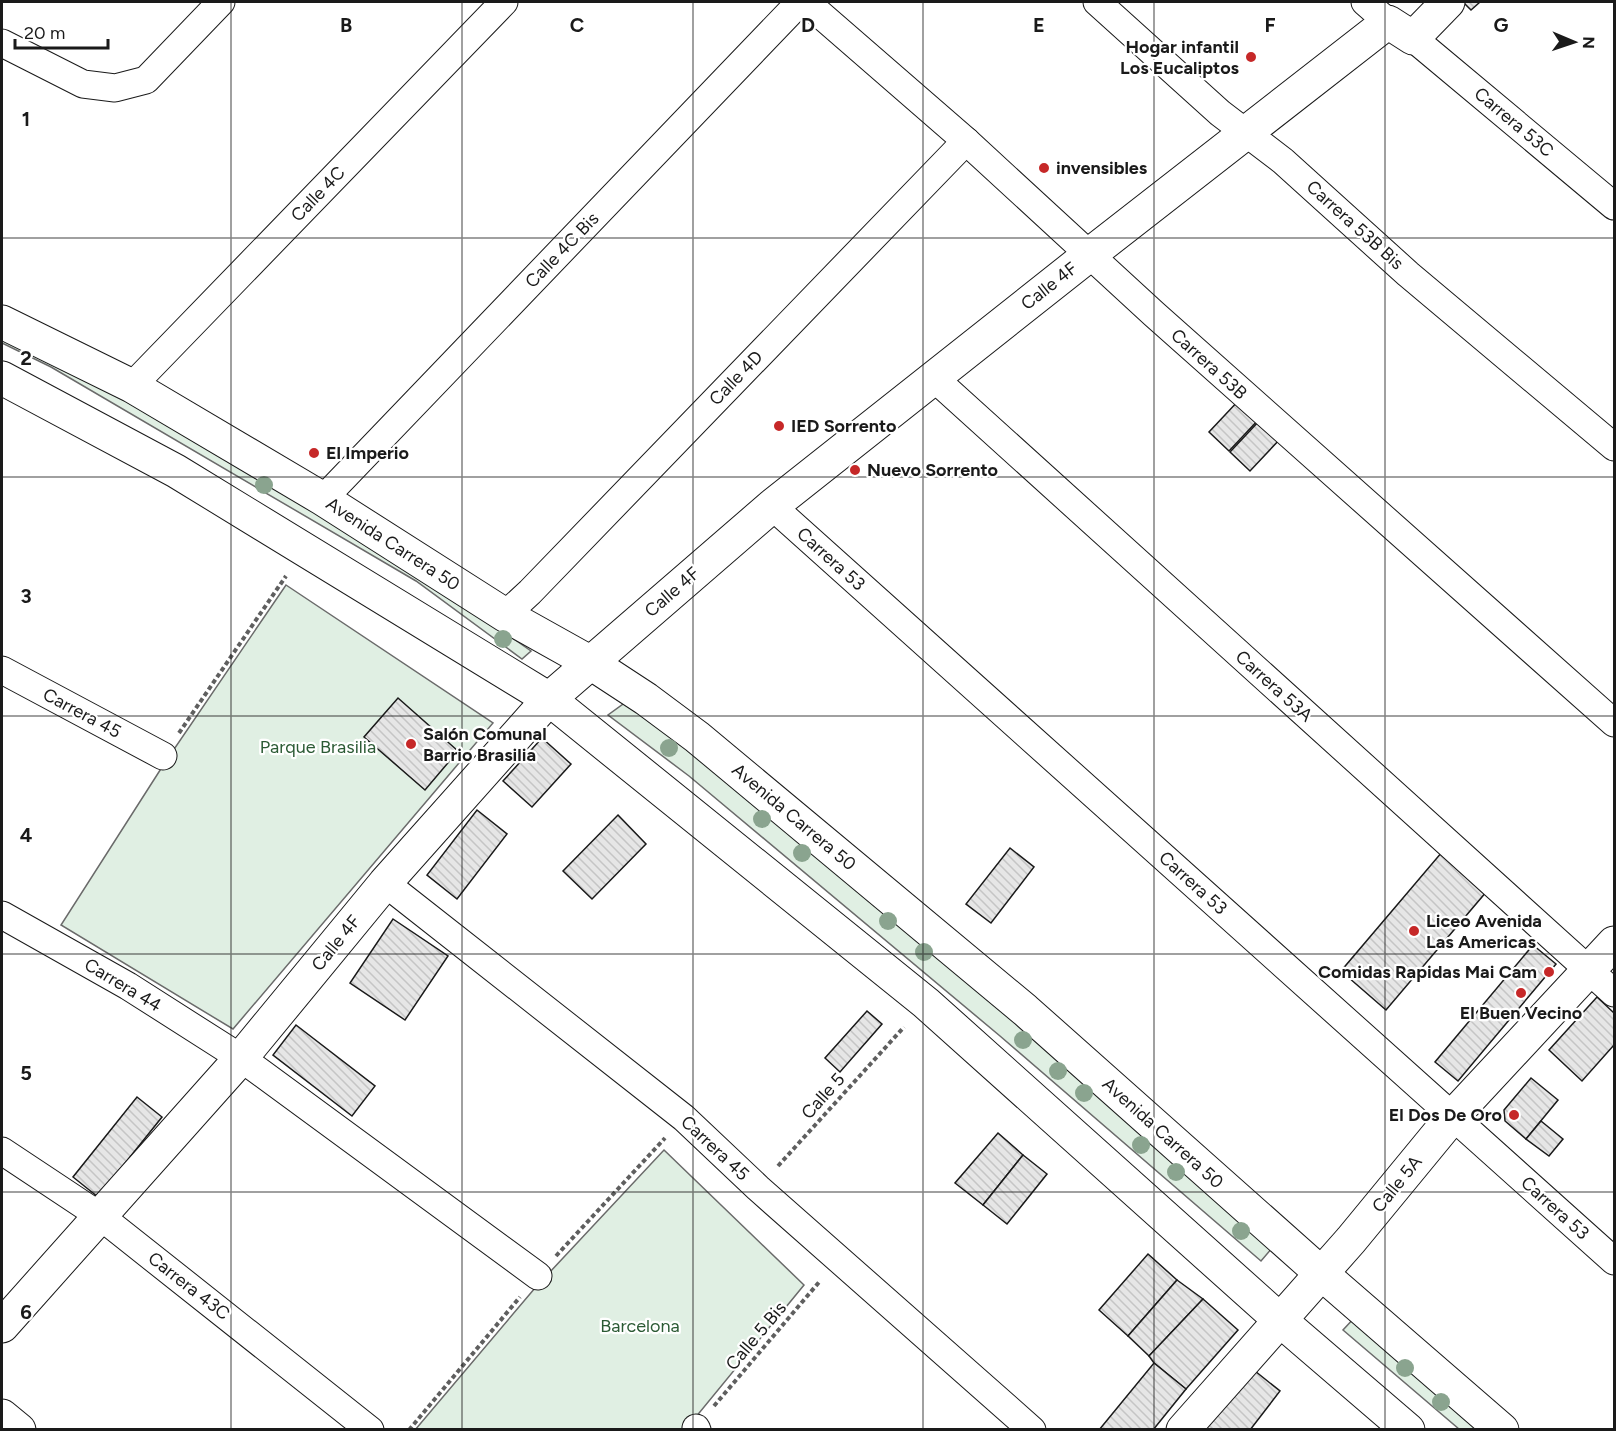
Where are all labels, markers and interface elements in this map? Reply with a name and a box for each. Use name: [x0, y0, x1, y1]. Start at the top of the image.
scale bar: [15, 12, 108, 50]
north arrow: [1544, 12, 1604, 72]
text: B: [340, 13, 352, 37]
text: C: [570, 13, 584, 37]
text: D: [801, 13, 815, 37]
text: E: [1033, 13, 1045, 37]
text: F: [1264, 13, 1276, 37]
text: G: [1494, 13, 1509, 37]
text: 20 m: [24, 22, 65, 44]
place label: Hogar infantil Los Eucaliptos: [1120, 36, 1240, 79]
text: N: [1579, 36, 1598, 49]
marker: Hogar infantil Los Eucaliptos: [1244, 50, 1258, 64]
street label: Carrera 53C: [1470, 82, 1558, 162]
text: 1: [22, 107, 30, 131]
place label: invensibles: [1056, 157, 1148, 179]
marker: invensibles: [1037, 161, 1051, 175]
street label: Calle 4C: [286, 162, 350, 226]
street label: Carrera 53B Bis: [1302, 176, 1408, 274]
street label: Calle 4C Bis: [521, 208, 603, 292]
street label: Calle 4F: [1016, 257, 1082, 315]
street label: Carrera 53B: [1166, 324, 1252, 404]
text: 2: [20, 346, 32, 370]
street label: Calle 4D: [704, 346, 768, 410]
place label: IED Sorrento: [791, 415, 896, 437]
marker: IED Sorrento: [772, 419, 786, 433]
place label: El Imperio: [326, 442, 409, 464]
marker: El Imperio: [307, 446, 321, 460]
place label: Nuevo Sorrento: [867, 459, 998, 481]
marker: Nuevo Sorrento: [848, 463, 862, 477]
street label: Avenida Carrera 50: [322, 493, 464, 595]
street label: Carrera 53: [792, 523, 870, 595]
street label: Calle 4F: [640, 562, 704, 622]
text: 3: [20, 584, 32, 608]
street label: Carrera 53A: [1231, 646, 1317, 726]
street label: Carrera 45: [39, 683, 125, 743]
place label: Salón Comunal Barrio Brasilia: [423, 723, 547, 766]
park label: Parque Brasilia: [260, 736, 376, 758]
marker: Salón Comunal Barrio Brasilia: [404, 737, 418, 751]
street label: Avenida Carrera 50: [728, 759, 860, 875]
text: 4: [20, 823, 33, 847]
street label: Carrera 53: [1154, 847, 1232, 919]
place label: Liceo Avenida Las Americas: [1426, 910, 1542, 953]
street label: Calle 4F: [307, 911, 365, 975]
marker: Liceo Avenida Las Americas: [1407, 924, 1421, 938]
street label: Carrera 44: [80, 953, 166, 1017]
place label: Comidas Rapidas Mai Cam: [1318, 961, 1537, 983]
marker: Comidas Rapidas Mai Cam: [1542, 965, 1556, 979]
marker: El Buen Vecino: [1514, 986, 1528, 1000]
place label: El Buen Vecino: [1460, 1002, 1582, 1024]
text: 5: [20, 1061, 32, 1085]
street label: Calle 5: [797, 1068, 849, 1124]
street label: Avenida Carrera 50: [1098, 1073, 1228, 1193]
place label: El Dos De Oro: [1389, 1104, 1502, 1126]
marker: El Dos De Oro: [1507, 1108, 1521, 1122]
street label: Carrera 45: [676, 1111, 754, 1185]
street label: Calle 5A: [1367, 1151, 1427, 1217]
street label: Carrera 53: [1516, 1172, 1594, 1244]
street label: Carrera 43C: [144, 1247, 234, 1325]
street label: Calle 5 Bis: [721, 1297, 791, 1375]
text: 6: [20, 1300, 32, 1324]
park label: Barcelona: [600, 1315, 680, 1337]

